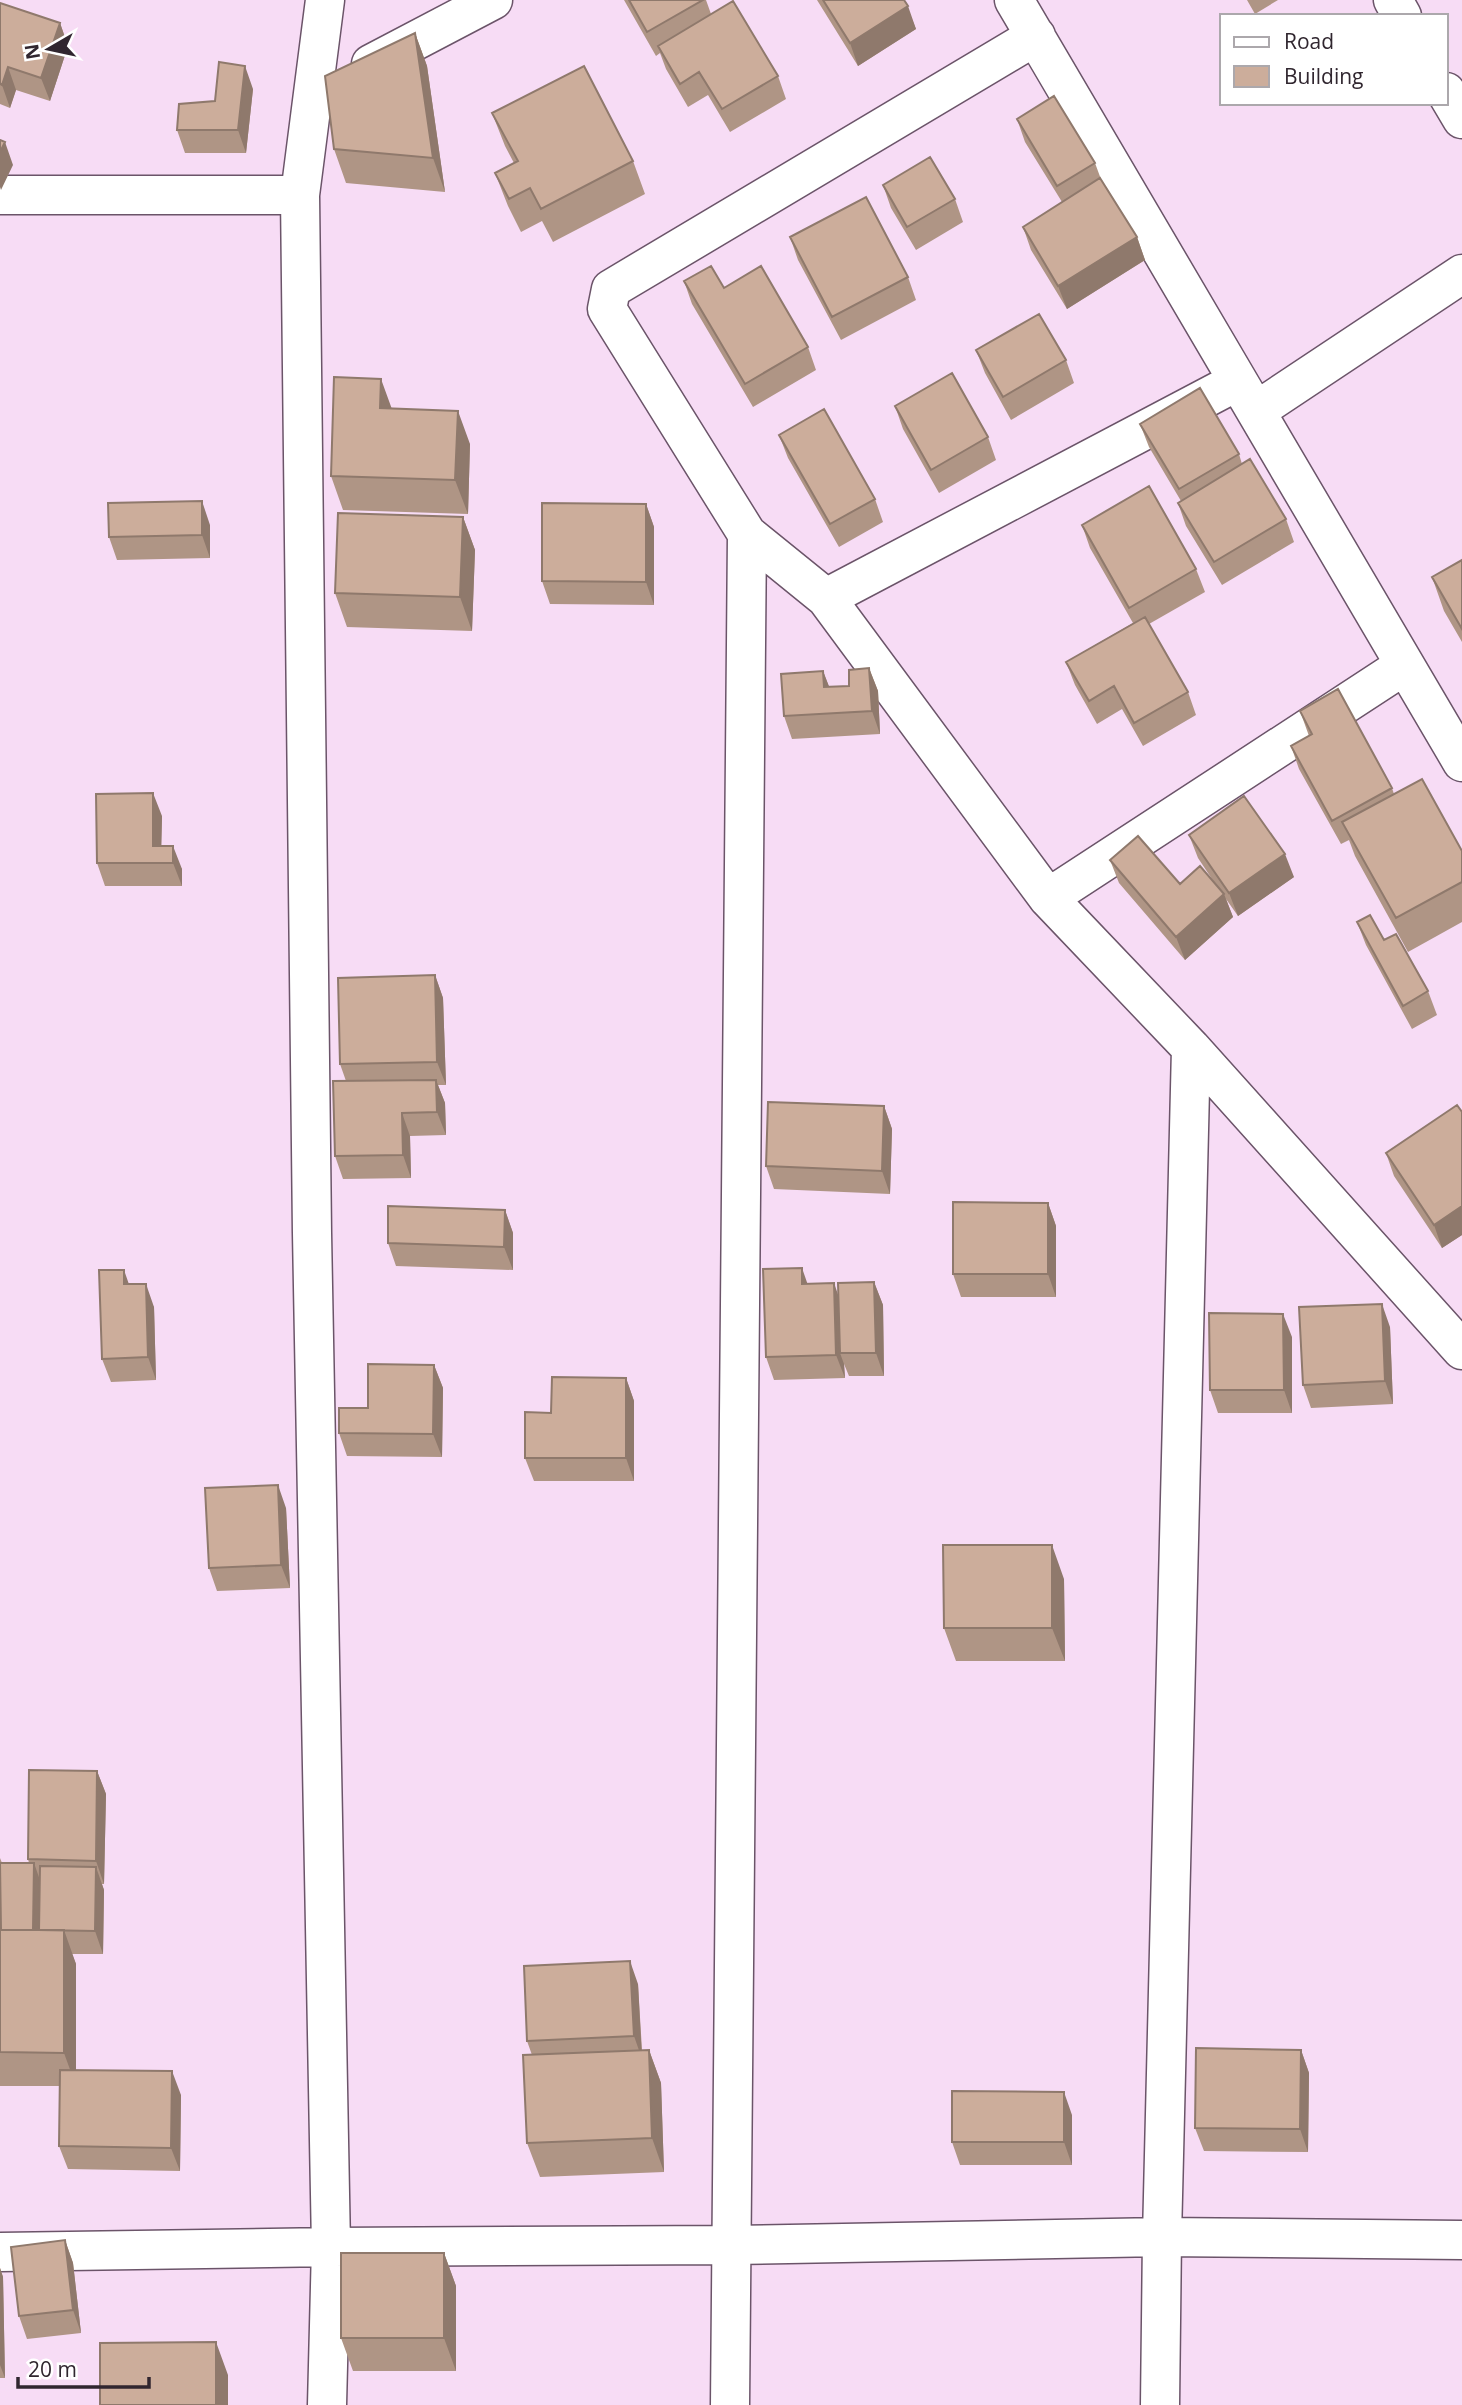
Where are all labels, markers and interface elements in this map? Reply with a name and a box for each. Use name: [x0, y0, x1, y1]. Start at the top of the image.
north arrow: [14, 14, 84, 84]
legend: [1220, 14, 1448, 105]
text: Road: [1284, 27, 1334, 55]
text: N: [18, 42, 46, 61]
text: Building: [1284, 62, 1363, 90]
scale bar: [18, 2346, 149, 2390]
text: 20 m: [28, 2355, 77, 2383]

